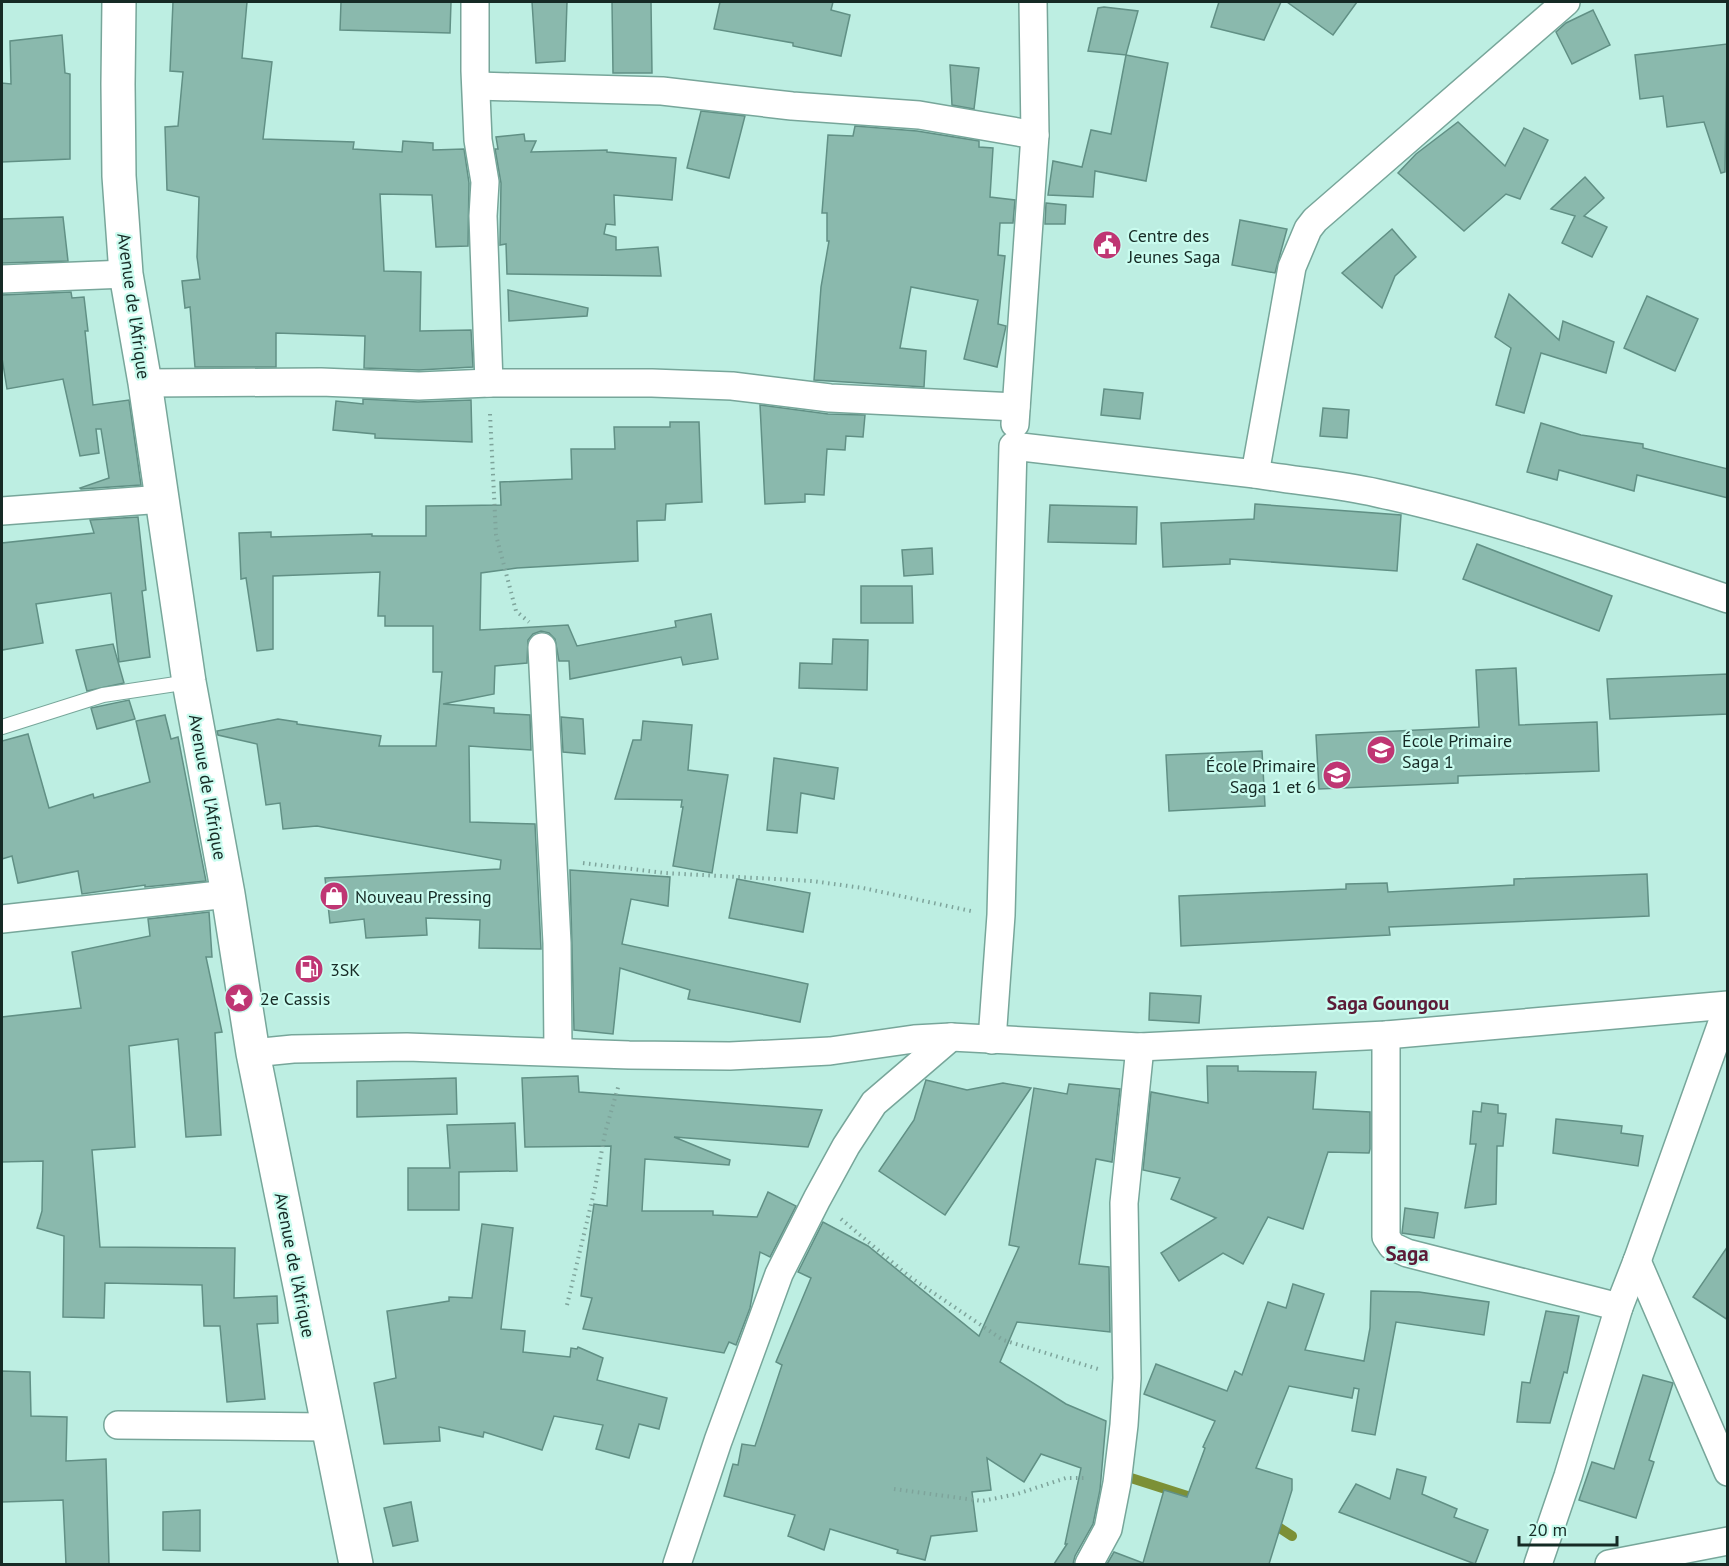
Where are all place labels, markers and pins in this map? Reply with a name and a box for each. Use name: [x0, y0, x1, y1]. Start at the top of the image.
place label: Centre des Jeunes Saga: [1127, 224, 1221, 268]
public building icon: Centre des Jeunes Saga: [1091, 229, 1123, 261]
place label: École Primaire Saga 1: [1402, 729, 1512, 773]
school or university icon: École Primaire Saga 1: [1365, 734, 1397, 766]
place label: École Primaire Saga 1 et 6: [1206, 754, 1316, 798]
school or university icon: École Primaire Saga 1 et 6: [1321, 759, 1353, 791]
shop icon: Nouveau Pressing: [318, 880, 350, 912]
place label: Nouveau Pressing: [355, 885, 492, 908]
fuel station icon: 3SK: [293, 953, 325, 985]
place label: 3SK: [330, 958, 360, 981]
place icon: 2e Cassis: [223, 982, 255, 1014]
place label: 2e Cassis: [260, 987, 330, 1010]

